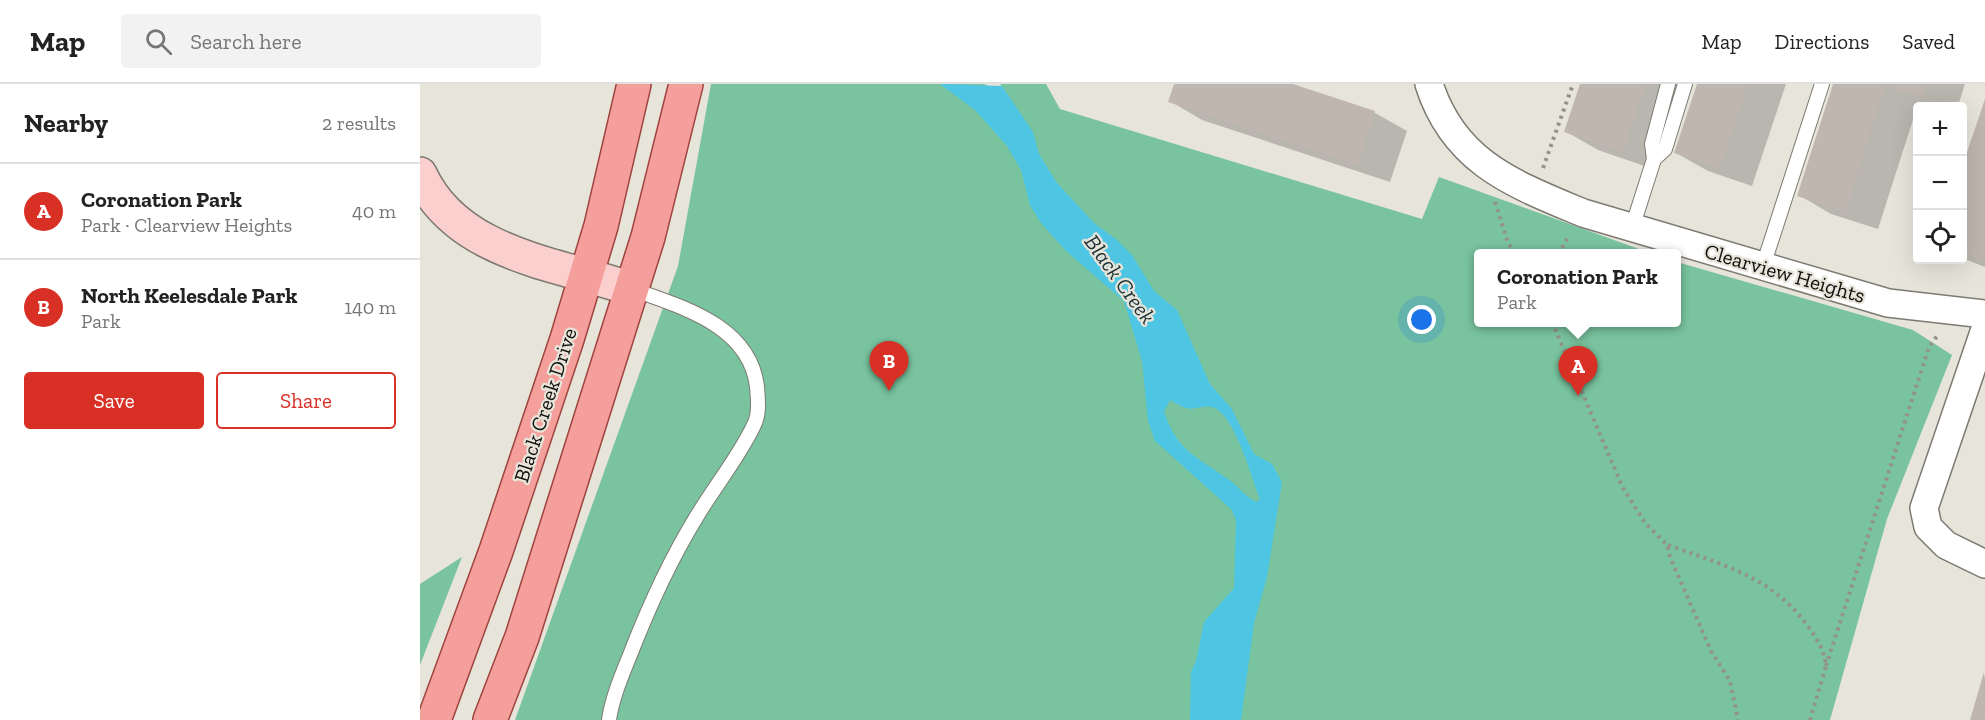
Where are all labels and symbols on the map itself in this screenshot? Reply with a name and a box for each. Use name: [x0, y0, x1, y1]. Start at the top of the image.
water label: Black Creek: [1079, 229, 1162, 329]
street label: Clearview Heights: [1702, 238, 1868, 308]
your location: [1407, 305, 1436, 334]
street label: Black Creek Drive: [508, 324, 582, 485]
pin: B: [870, 342, 908, 391]
pin: A: [1558, 346, 1598, 396]

